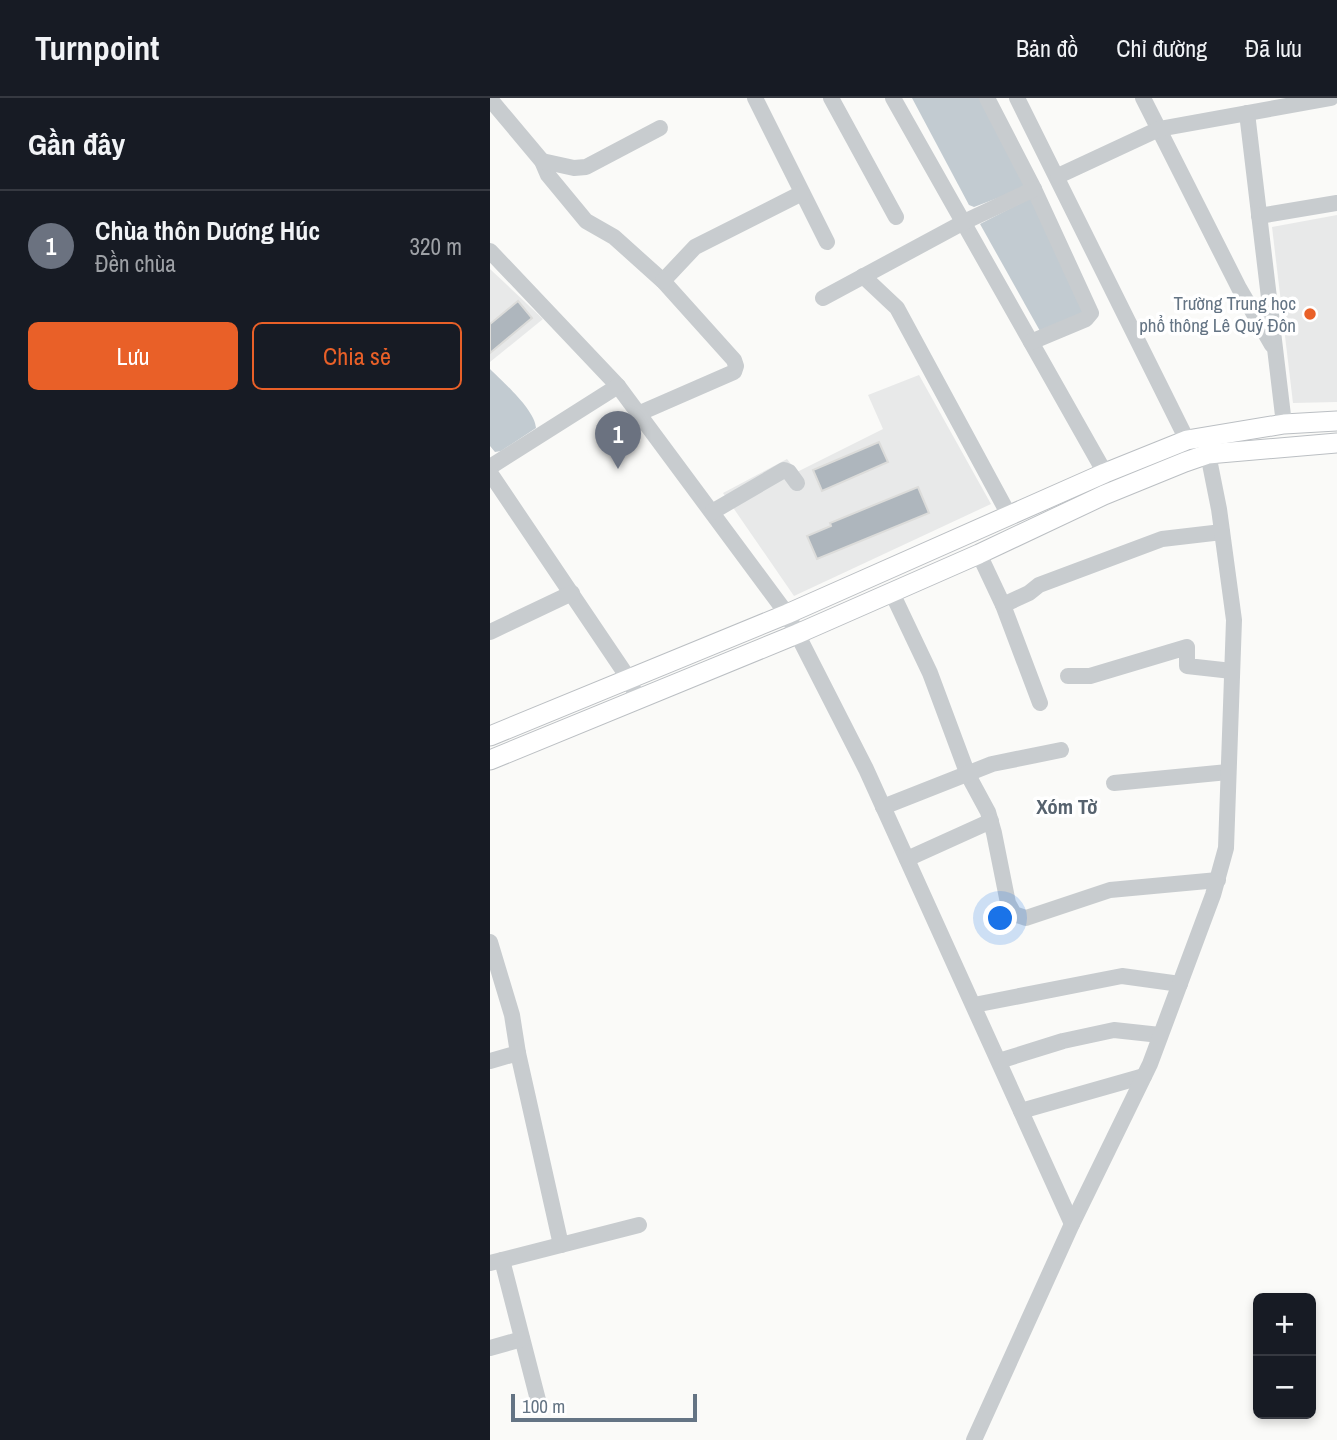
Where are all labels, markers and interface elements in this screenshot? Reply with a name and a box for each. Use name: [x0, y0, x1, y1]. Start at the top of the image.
text: Turnpoint: [35, 26, 159, 70]
text: Bản đồ: [1016, 32, 1078, 64]
text: Chỉ đường: [1116, 32, 1207, 64]
text: Đã lưu: [1245, 32, 1302, 64]
text: Gần đây: [28, 124, 125, 164]
text: Chùa thôn Dương Húc: [95, 213, 320, 248]
text: 1: [46, 231, 56, 262]
text: 320 m: [410, 231, 462, 262]
text: Đền chùa: [95, 248, 176, 279]
place label: Trường Trung học phổ thông Lê Quý Đôn: [1139, 290, 1296, 338]
marker: Trường Trung học phổ thông Lê Quý Đôn: [1302, 306, 1318, 322]
button: Lưu: [28, 322, 238, 390]
button: Chia sẻ: [252, 322, 462, 390]
pin: 1: [595, 411, 641, 469]
district label: Xóm Tờ: [1036, 792, 1098, 821]
your location: [983, 901, 1017, 935]
map controls: [1253, 1293, 1316, 1419]
button: +: [1253, 1293, 1316, 1356]
button: −: [1253, 1356, 1316, 1419]
scale bar: [511, 1391, 696, 1423]
text: 100 m: [522, 1393, 565, 1419]

